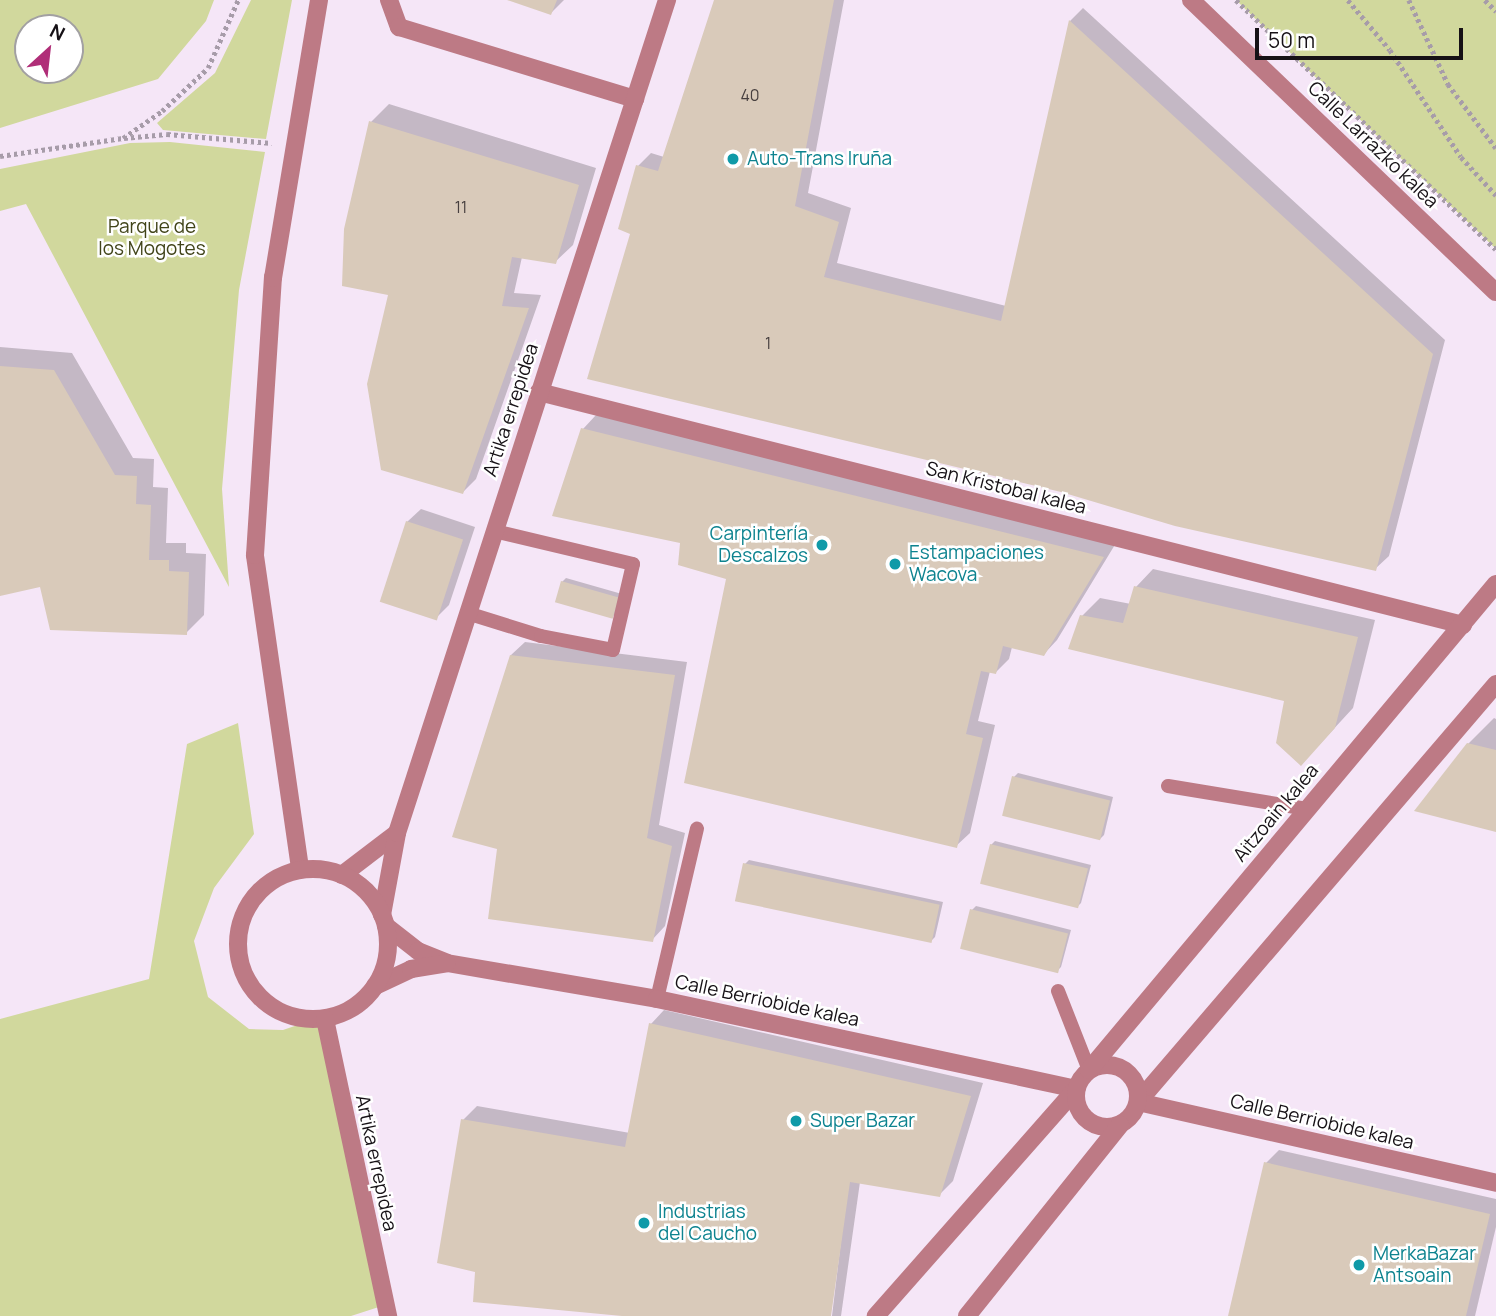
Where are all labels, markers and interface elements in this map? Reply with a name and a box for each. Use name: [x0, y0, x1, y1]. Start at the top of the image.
north arrow: [14, 14, 84, 84]
scale bar: [1258, 14, 1466, 58]
text: N: [46, 17, 70, 47]
text: 50 m: [1268, 26, 1315, 54]
street label: Calle Larrazko kalea: [1303, 77, 1443, 213]
house number: 40: [740, 85, 760, 105]
place label: Auto-Trans Iruña: [747, 148, 892, 170]
marker: Auto-Trans Iruña: [725, 151, 741, 167]
house number: 11: [455, 197, 467, 217]
park label: Parque de los Mogotes: [98, 216, 206, 260]
house number: 1: [765, 333, 771, 353]
street label: Artika errepidea: [479, 341, 543, 479]
street label: San Kristobal kalea: [924, 457, 1088, 519]
place label: Carpintería Descalzos: [710, 523, 808, 567]
marker: Carpintería Descalzos: [814, 537, 830, 553]
place label: Estampaciones Wacova: [909, 542, 1044, 586]
marker: Estampaciones Wacova: [887, 556, 903, 572]
street label: Aitzoain kalea: [1229, 759, 1323, 867]
street label: Calle Berriobide kalea: [673, 970, 861, 1032]
street label: Calle Berriobide kalea: [1228, 1090, 1416, 1154]
street label: Artika errepidea: [350, 1093, 402, 1233]
place label: Super Bazar: [810, 1110, 915, 1132]
marker: Super Bazar: [788, 1113, 804, 1129]
place label: Industrias del Caucho: [658, 1201, 757, 1245]
marker: Industrias del Caucho: [636, 1215, 652, 1231]
place label: MerkaBazar Antsoain: [1373, 1243, 1476, 1287]
marker: MerkaBazar Antsoain: [1351, 1257, 1367, 1273]

